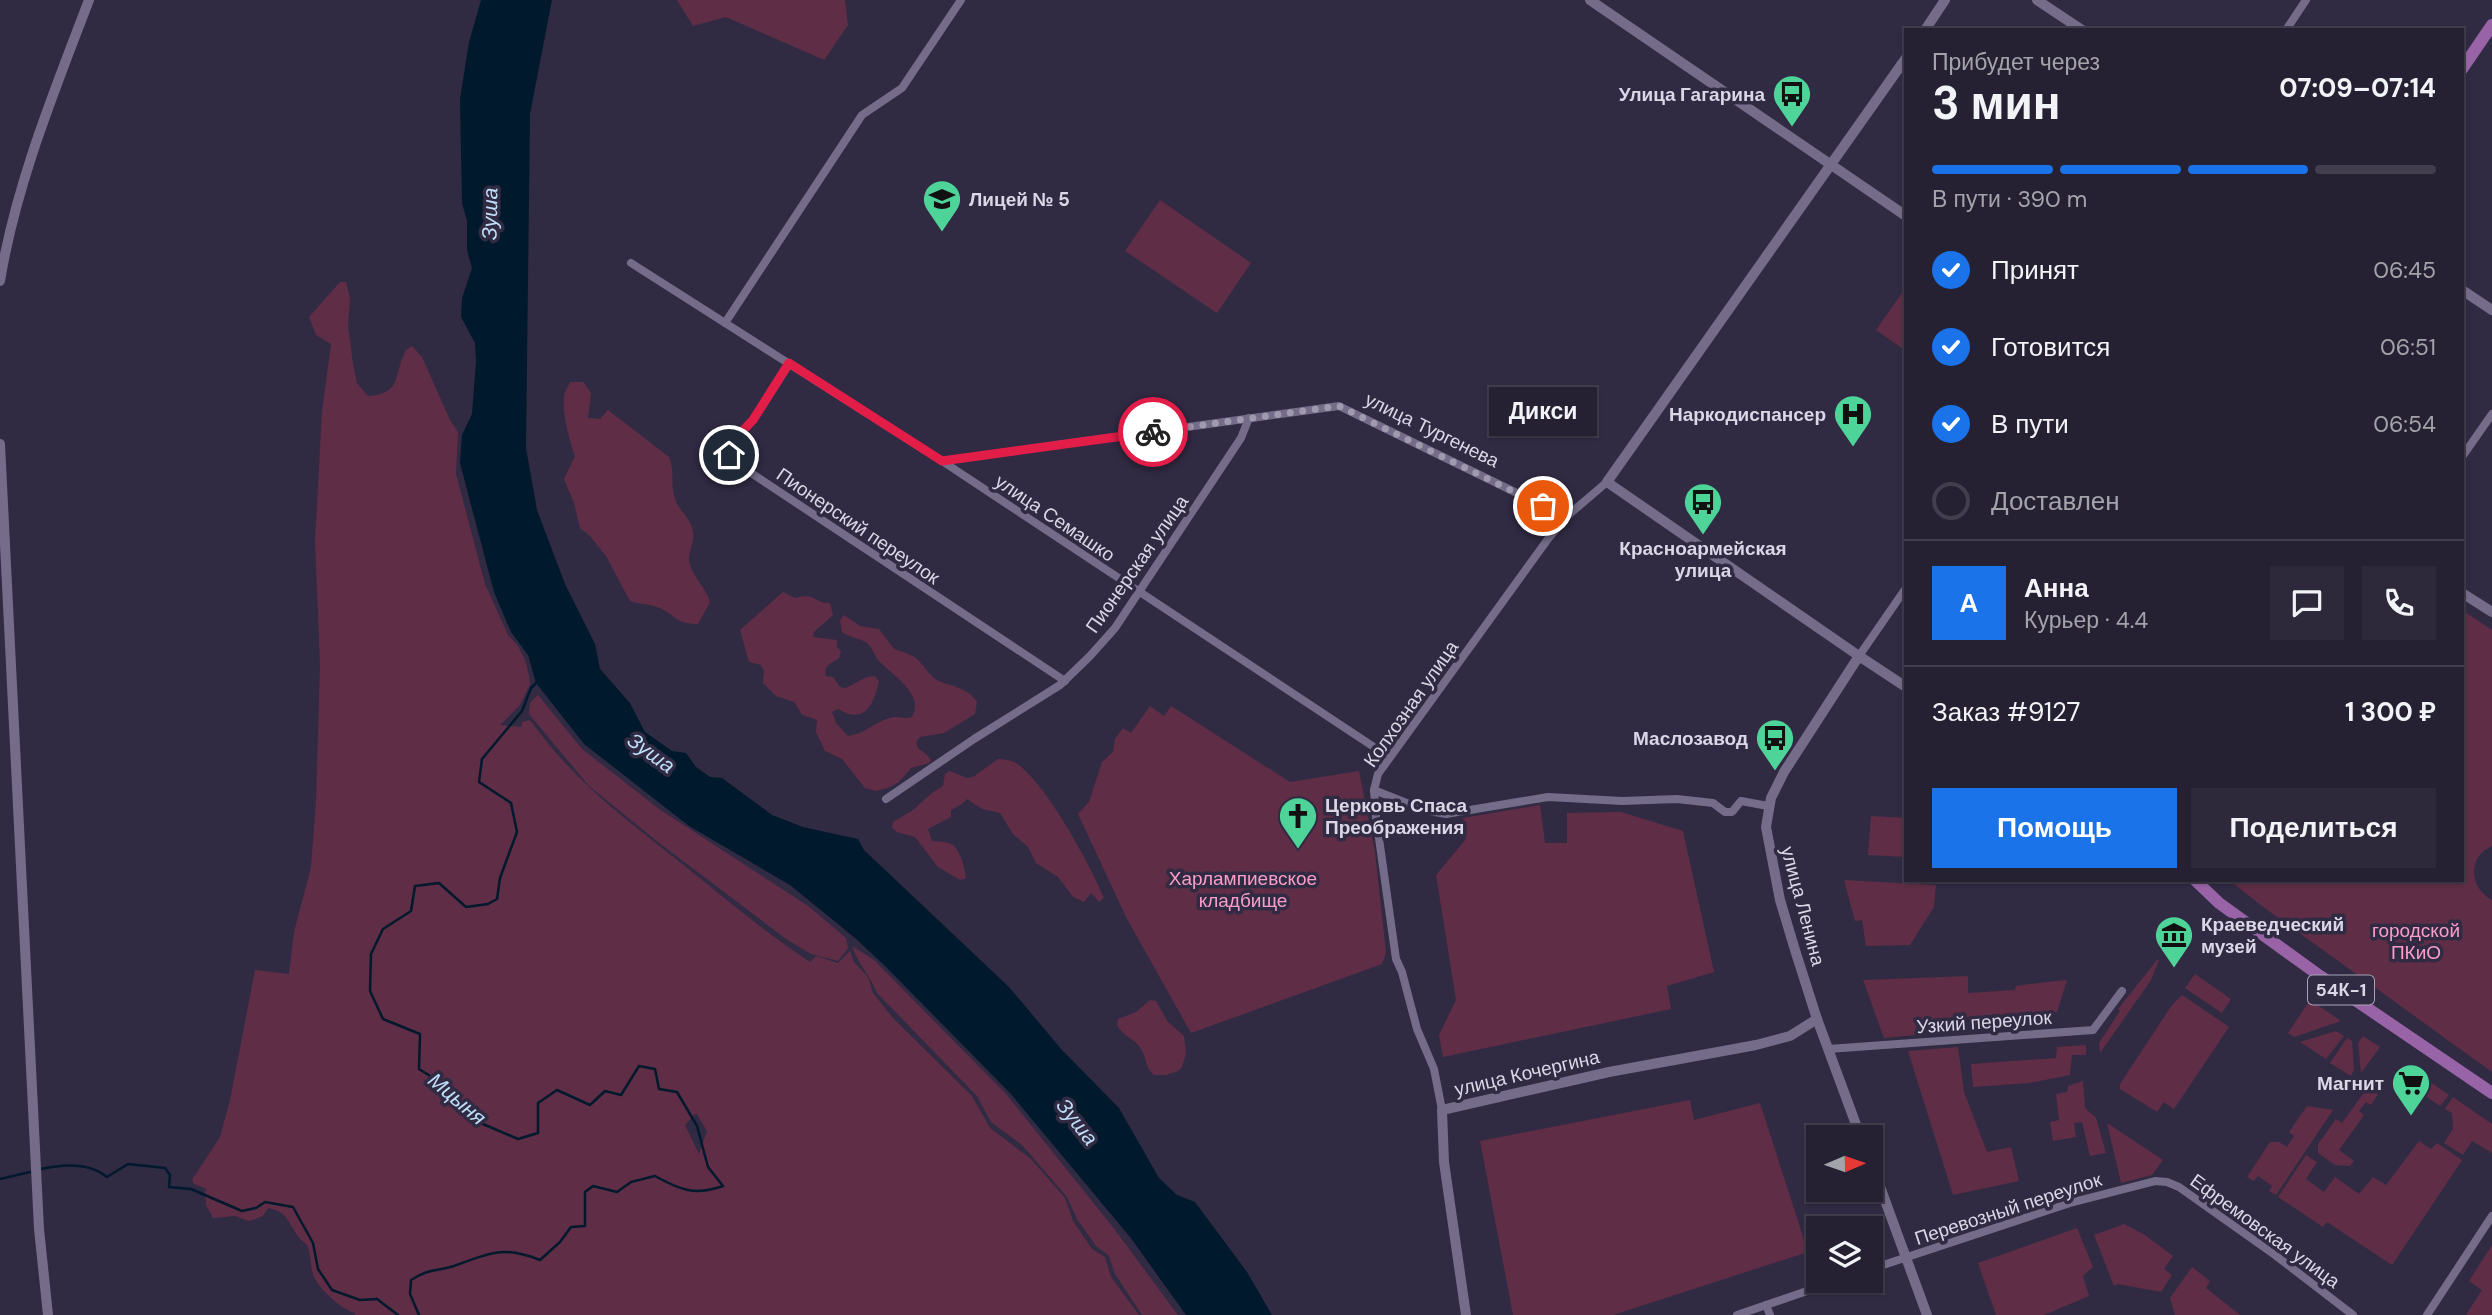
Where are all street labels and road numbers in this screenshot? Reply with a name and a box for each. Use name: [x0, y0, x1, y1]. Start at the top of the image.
street label: улица Тургенева: [1361, 387, 1504, 473]
street label: Пионерский переулок: [772, 462, 945, 590]
street label: улица Семашко: [990, 469, 1120, 567]
street label: Пионерская улица: [1080, 490, 1194, 638]
street label: Колхозная улица: [1358, 635, 1464, 772]
street label: улица Ленина: [1775, 844, 1831, 969]
road number: 54К-1: [2308, 975, 2374, 1004]
street label: Узкий переулок: [1916, 1005, 2053, 1039]
street label: улица Кочергина: [1452, 1044, 1602, 1102]
street label: Перевозный переулок: [1911, 1167, 2105, 1251]
street label: Ефремовская улица: [2185, 1168, 2345, 1294]

